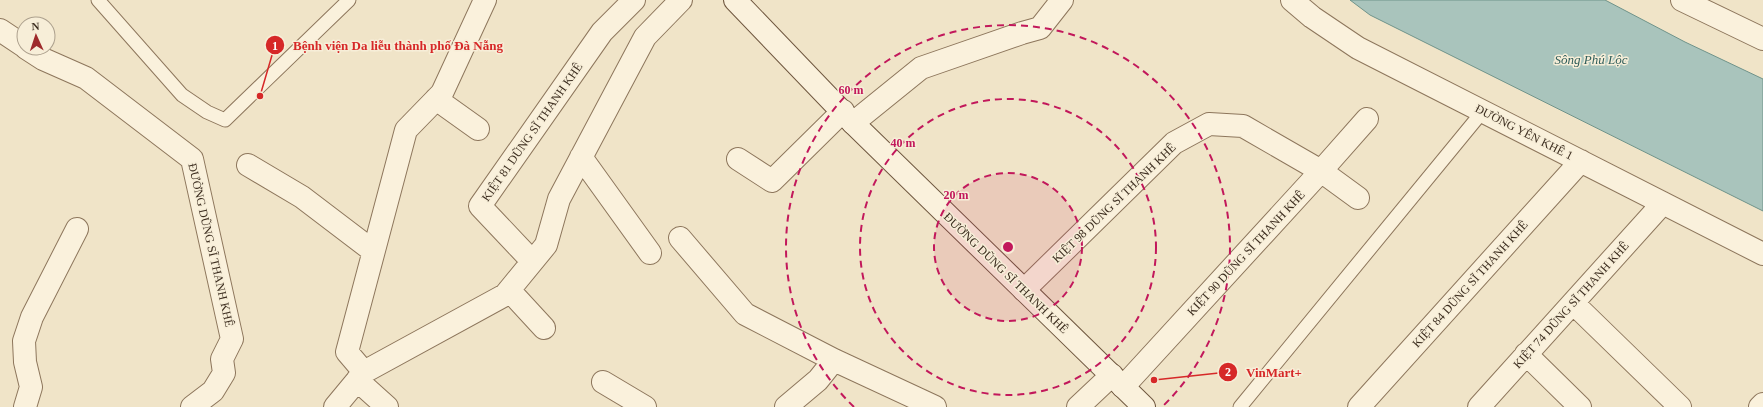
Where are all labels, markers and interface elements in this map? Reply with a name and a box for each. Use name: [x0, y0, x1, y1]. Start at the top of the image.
north arrow: [16, 16, 56, 56]
text: N: [31, 20, 40, 32]
callout: Bệnh viện Da liễu thành phố Đà Nẵng: [265, 33, 511, 58]
text: Bệnh viện Da liễu thành phố Đà Nẵng: [293, 38, 503, 53]
text: 1: [272, 39, 278, 53]
water label: Sông Phú Lộc: [1555, 52, 1628, 67]
street label: KIỆT 81 DŨNG SĨ THANH KHÊ: [479, 60, 585, 204]
text: 60 m: [839, 83, 864, 97]
street label: ĐƯỜNG YÊN KHÊ 1: [1473, 101, 1575, 163]
text: 40 m: [891, 136, 916, 150]
street label: KIỆT 98 DŨNG SĨ THANH KHÊ: [1049, 140, 1179, 266]
street label: ĐƯỜNG DŨNG SĨ THANH KHÊ: [185, 162, 237, 328]
text: 20 m: [944, 188, 969, 202]
street label: KIỆT 90 DŨNG SĨ THANH KHÊ: [1184, 188, 1308, 318]
street label: ĐƯỜNG DŨNG SĨ THANH KHÊ: [941, 210, 1071, 336]
street label: KIỆT 84 DŨNG SĨ THANH KHÊ: [1409, 218, 1531, 350]
street label: KIỆT 74 DŨNG SĨ THANH KHÊ: [1510, 239, 1632, 371]
centre of rings: [1001, 240, 1015, 254]
callout: VinMart+: [1218, 359, 1310, 384]
text: 2: [1225, 365, 1231, 379]
text: VinMart+: [1246, 365, 1302, 380]

